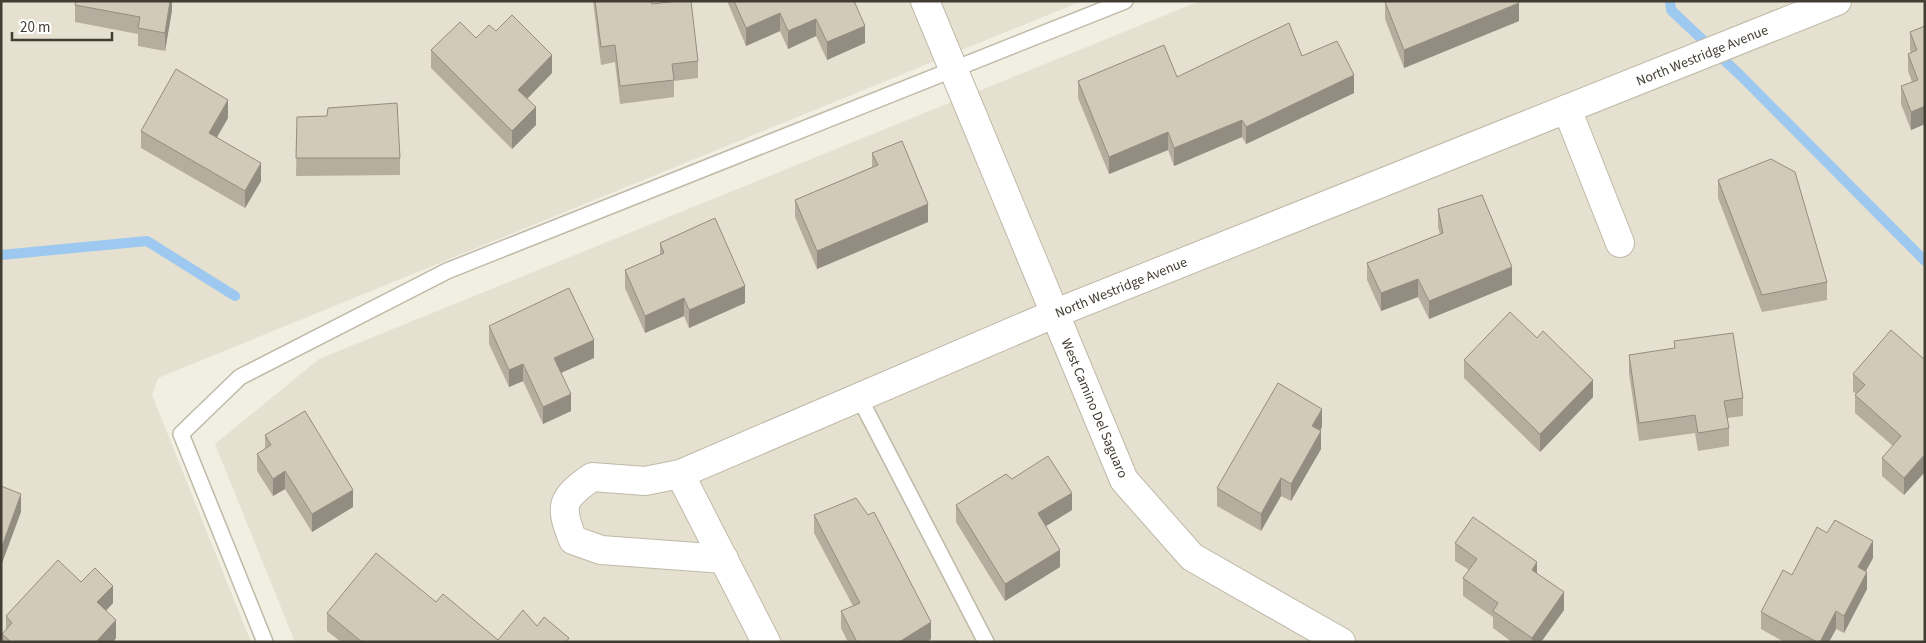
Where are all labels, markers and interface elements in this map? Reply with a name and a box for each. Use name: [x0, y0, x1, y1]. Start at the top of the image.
scale bar: [12, 10, 112, 42]
text: 20 m: [20, 17, 50, 38]
street label: North Westridge Avenue: [1633, 20, 1771, 92]
street label: North Westridge Avenue: [1052, 252, 1190, 324]
street label: West Camino Del Saguaro: [1056, 336, 1133, 481]

